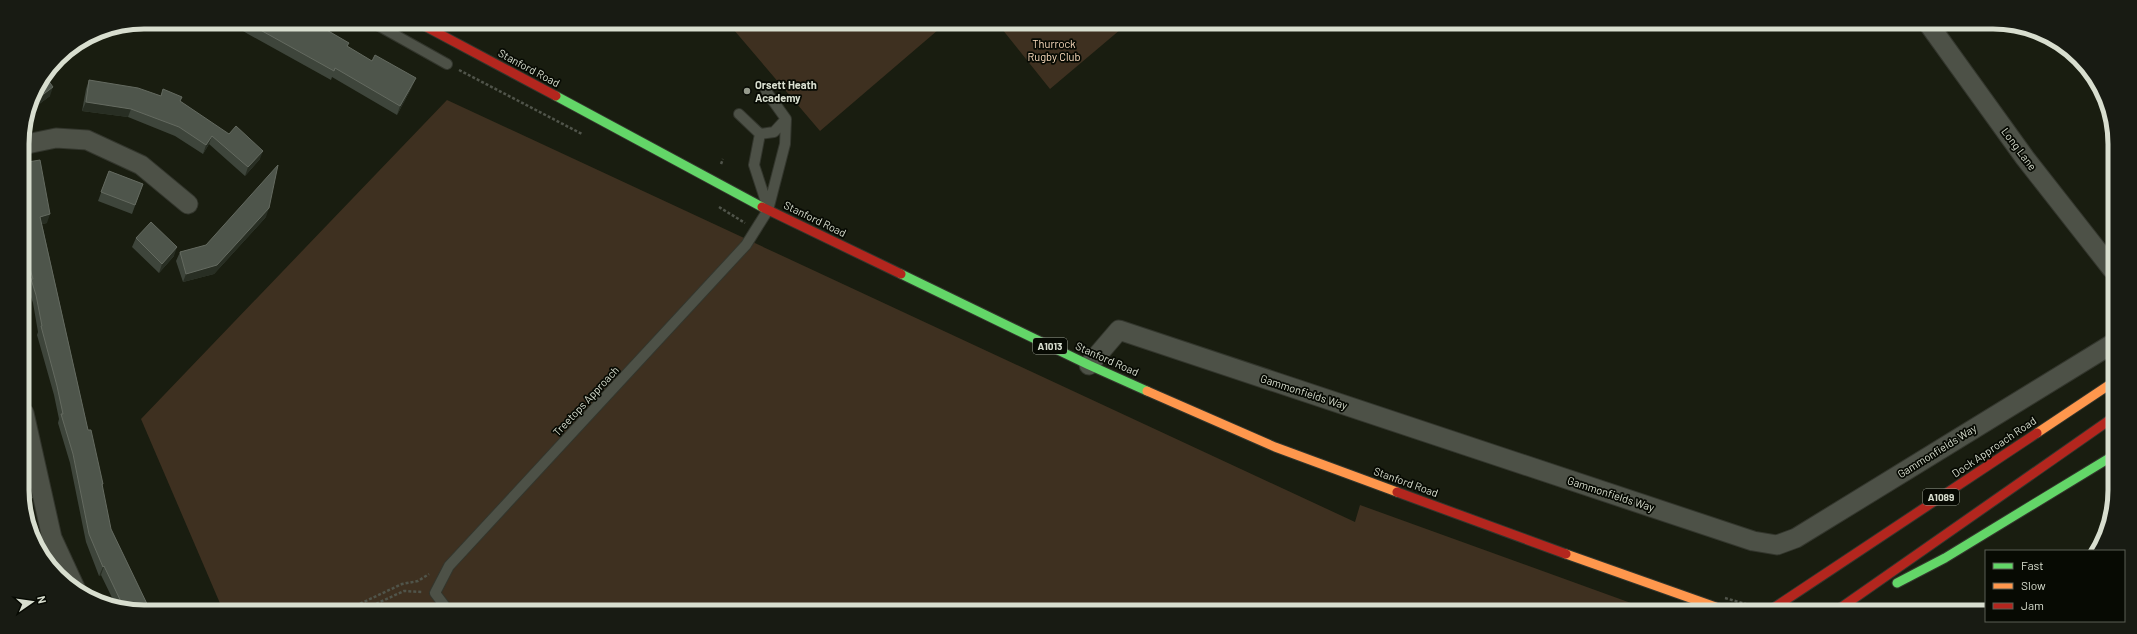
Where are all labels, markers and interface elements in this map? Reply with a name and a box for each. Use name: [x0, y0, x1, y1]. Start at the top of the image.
park label: Thurrock Rugby Club: [1028, 37, 1080, 63]
street label: Stanford Road: [496, 46, 562, 89]
place label: Orsett Heath Academy: [755, 78, 817, 104]
marker: Orsett Heath Academy: [742, 86, 752, 96]
street label: Long Lane: [1999, 125, 2040, 173]
street label: Stanford Road: [782, 198, 849, 239]
road number: A1013: [1033, 338, 1067, 354]
street label: Stanford Road: [1074, 339, 1141, 378]
street label: Treetops Approach: [550, 363, 621, 438]
street label: Gammonfields Way: [1259, 371, 1349, 412]
street label: Dock Approach Road: [1949, 414, 2038, 480]
street label: Gammonfields Way: [1895, 421, 1979, 480]
street label: Stanford Road: [1372, 464, 1440, 499]
street label: Gammonfields Way: [1566, 473, 1656, 514]
road number: A1089: [1923, 489, 1959, 505]
legend: [1985, 550, 2125, 622]
text: Fast: [2021, 558, 2044, 572]
text: Slow: [2021, 578, 2046, 592]
north arrow: [12, 582, 52, 622]
text: N: [35, 595, 49, 605]
text: Jam: [2021, 598, 2044, 612]

